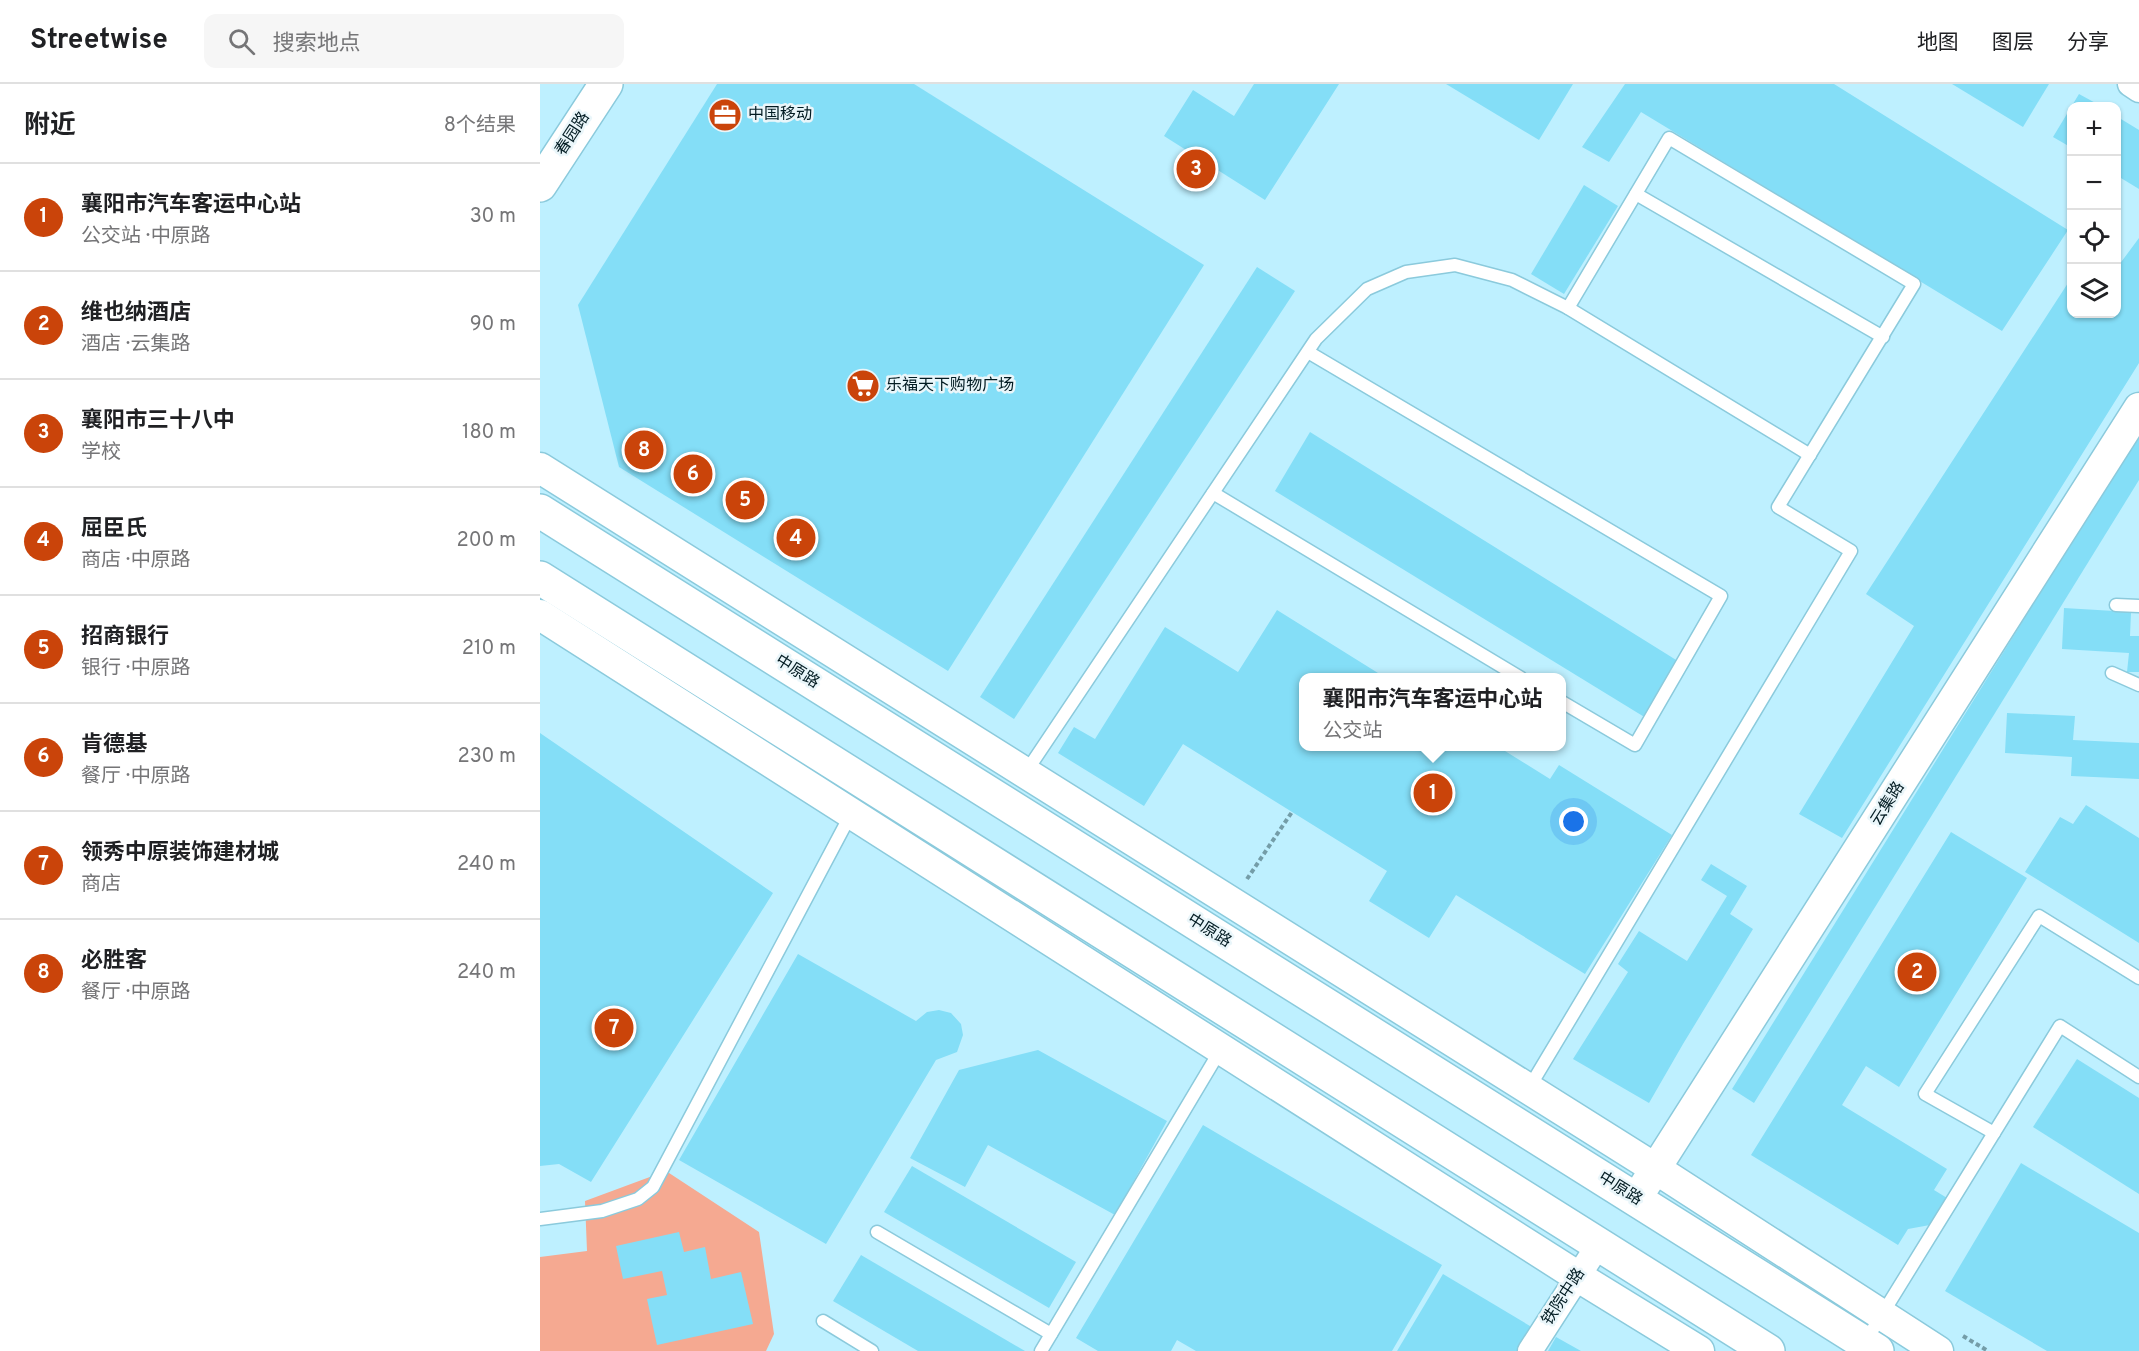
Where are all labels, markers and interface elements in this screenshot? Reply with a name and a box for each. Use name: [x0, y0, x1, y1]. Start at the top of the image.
search box: [204, 14, 624, 68]
text: Streetwise: [30, 23, 168, 59]
icon: search: [225, 25, 258, 58]
text: 地图: [1917, 30, 1959, 57]
text: 图层: [1992, 30, 2034, 57]
text: 分享: [2067, 30, 2109, 57]
text: 搜索地点: [273, 31, 361, 58]
office icon: 中国移动: [707, 97, 743, 133]
map controls: [2067, 102, 2121, 318]
button: +: [2067, 102, 2121, 156]
place label: 中国移动: [748, 105, 812, 125]
street label: 春园路: [552, 108, 594, 160]
text: 附近: [24, 110, 76, 143]
text: 8个结果: [444, 113, 516, 139]
pin: 3: [1176, 146, 1216, 191]
button: −: [2067, 156, 2121, 210]
text: 襄阳市汽车客运中心站: [81, 192, 301, 219]
text: 1: [40, 204, 48, 230]
text: 30 m: [470, 204, 516, 230]
button: locate: [2067, 210, 2121, 264]
text: 公交站 · 中原路: [81, 224, 210, 250]
button: layers: [2067, 264, 2121, 318]
text: 维也纳酒店: [81, 300, 191, 327]
text: 2: [37, 312, 50, 338]
text: 90 m: [470, 312, 516, 338]
text: 酒店 · 云集路: [81, 332, 190, 358]
supermarket icon: 乐福天下购物广场: [845, 368, 881, 404]
place label: 乐福天下购物广场: [886, 376, 1014, 396]
text: 襄阳市三十八中: [81, 408, 235, 435]
text: 3: [38, 420, 50, 446]
text: 180 m: [462, 420, 516, 446]
pin: 8: [624, 428, 664, 472]
text: 学校: [81, 440, 121, 466]
pin: 6: [674, 452, 712, 496]
pin: 5: [726, 478, 764, 522]
text: 屈臣氏: [81, 516, 147, 543]
pin: 4: [776, 516, 816, 560]
text: 4: [37, 528, 50, 554]
text: 200 m: [457, 528, 516, 554]
text: 商店 · 中原路: [81, 548, 190, 574]
text: 招商银行: [81, 624, 169, 651]
text: 5: [37, 636, 50, 662]
text: 210 m: [462, 636, 516, 662]
street label: 中原路: [771, 651, 823, 693]
text: 银行 · 中原路: [81, 656, 190, 682]
popup: [1299, 673, 1566, 751]
text: 襄阳市汽车客运中心站: [1322, 687, 1543, 714]
text: 公交站: [1322, 719, 1382, 745]
text: 肯德基: [81, 732, 147, 759]
text: 6: [37, 744, 50, 770]
text: 230 m: [457, 744, 516, 770]
text: 餐厅 · 中原路: [81, 764, 190, 790]
pin: 1: [1414, 770, 1452, 816]
street label: 云集路: [1867, 778, 1909, 830]
your location: [1559, 807, 1588, 836]
text: 领秀中原装饰建材城: [81, 840, 279, 867]
text: 7: [38, 852, 49, 878]
text: 240 m: [457, 852, 516, 878]
text: 商店: [81, 872, 121, 898]
street label: 中原路: [1183, 910, 1235, 952]
text: 必胜客: [81, 948, 147, 975]
pin: 2: [1898, 950, 1936, 994]
text: 8: [37, 960, 50, 986]
text: 240 m: [457, 960, 516, 986]
text: 餐厅 · 中原路: [81, 980, 190, 1006]
pin: 7: [594, 1006, 634, 1050]
street label: 中原路: [1594, 1168, 1646, 1210]
street label: 铁院中路: [1538, 1265, 1590, 1329]

